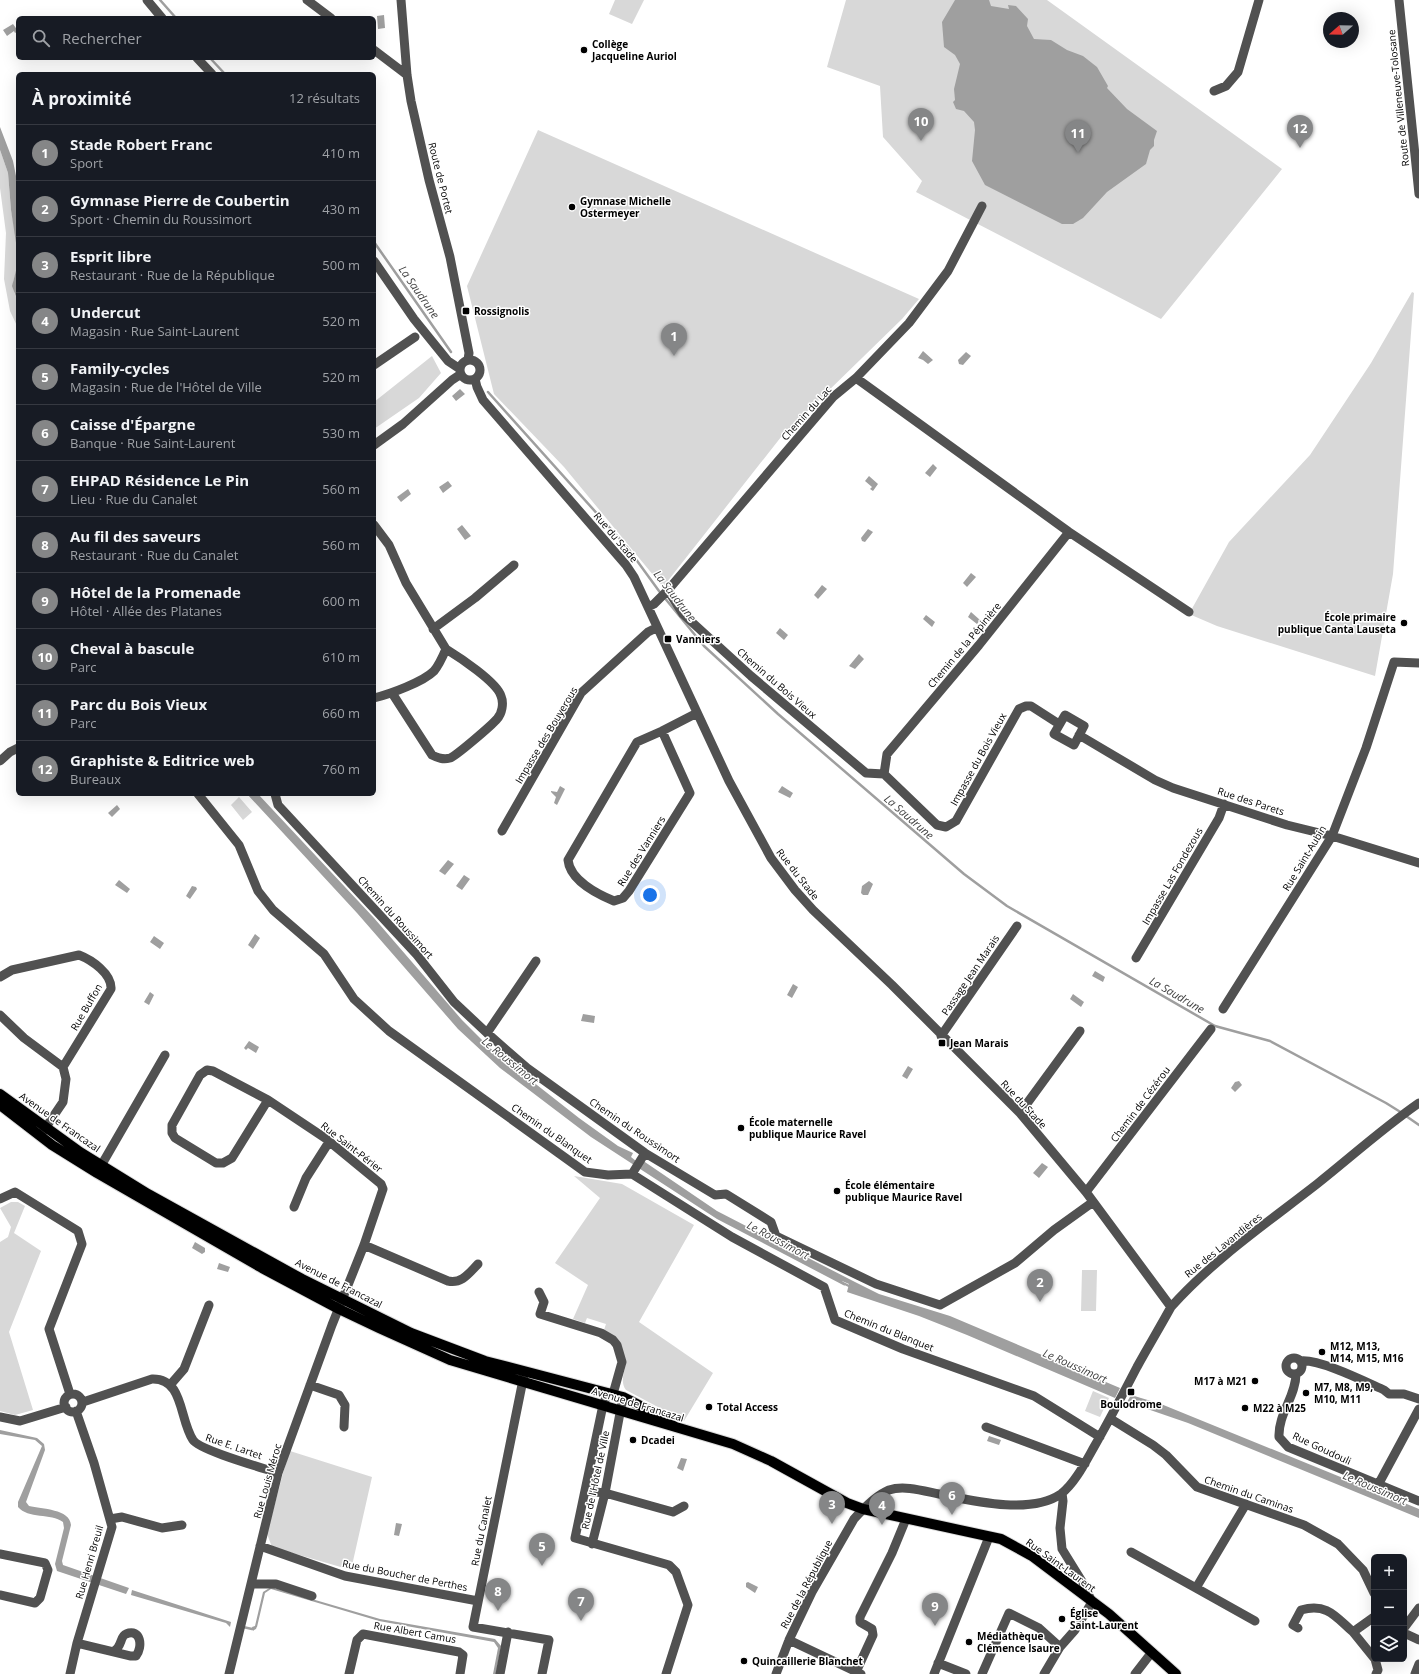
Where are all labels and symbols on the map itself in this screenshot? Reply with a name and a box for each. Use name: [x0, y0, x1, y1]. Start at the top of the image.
north arrow: [1323, 12, 1359, 48]
street label: Route de Villeneuve-Tolosane: [1384, 29, 1412, 167]
place label: Collège Jacqueline Auriol: [591, 37, 677, 63]
marker: Collège Jacqueline Auriol: [579, 45, 589, 55]
pin: 10: [908, 108, 934, 141]
pin: 12: [1287, 115, 1313, 148]
pin: 11: [1065, 120, 1091, 153]
street label: Route de Portet: [425, 141, 457, 216]
place label: Gymnase Michelle Ostermeyer: [580, 194, 671, 220]
marker: Gymnase Michelle Ostermeyer: [567, 202, 577, 212]
water label: La Saudrune: [396, 262, 443, 322]
place label: Rossignolis: [474, 304, 529, 318]
marker: Rossignolis: [461, 306, 471, 316]
pin: 1: [661, 323, 687, 356]
street label: Chemin du Lac: [778, 383, 834, 443]
street label: Rue du Stade: [591, 509, 641, 565]
water label: La Saudrune: [651, 567, 700, 625]
street label: Chemin de la Pépinière: [924, 599, 1004, 691]
place label: École primaire publique Canta Lauseta: [1278, 610, 1396, 636]
marker: École primaire publique Canta Lauseta: [1399, 618, 1409, 628]
place label: Vanniers: [676, 632, 720, 646]
marker: Vanniers: [663, 634, 673, 644]
street label: Chemin du Bois Vieux: [734, 645, 820, 722]
street label: Impasse des Bouyerous: [511, 684, 581, 786]
street label: Impasse du Bois Vieux: [947, 709, 1010, 808]
street label: Rue des Parets: [1216, 784, 1286, 818]
water label: La Saudrune: [881, 791, 938, 843]
street label: Rue des Vanniers: [614, 813, 668, 889]
street label: Rue Saint-Aubin: [1279, 823, 1329, 893]
street label: Impasse Las Fondezous: [1138, 825, 1206, 927]
street label: Rue du Stade: [773, 845, 823, 903]
street label: Chemin du Roussimort: [355, 873, 437, 962]
your location: [640, 885, 660, 905]
street label: Passage Jean Marais: [938, 932, 1002, 1018]
water label: La Saudrune: [1147, 973, 1208, 1017]
street label: Rue Buffon: [67, 981, 105, 1033]
water label: Le Roussimort: [479, 1033, 542, 1088]
place label: Jean Marais: [949, 1036, 1009, 1050]
marker: Jean Marais: [937, 1038, 947, 1048]
street label: Chemin de Cézérou: [1107, 1063, 1173, 1145]
street label: Rue du Stade: [998, 1077, 1050, 1132]
street label: Avenue de Francazal: [17, 1089, 103, 1155]
street label: Chemin du Roussimort: [587, 1094, 684, 1166]
street label: Chemin du Blanquet: [509, 1100, 595, 1166]
place label: École maternelle publique Maurice Ravel: [749, 1115, 866, 1141]
street label: Rue Saint-Périer: [318, 1118, 386, 1176]
marker: École maternelle publique Maurice Ravel: [736, 1123, 746, 1133]
place label: École élémentaire publique Maurice Ravel: [845, 1178, 962, 1204]
marker: École élémentaire publique Maurice Ravel: [832, 1186, 842, 1196]
street label: Rue des Lavandières: [1181, 1209, 1265, 1281]
water label: Le Roussimort: [744, 1217, 812, 1262]
street label: Avenue de Francazal: [293, 1255, 385, 1311]
pin: 2: [1027, 1269, 1053, 1302]
street label: Chemin du Blanquet: [842, 1306, 936, 1355]
place label: M12, M13, M14, M15, M16: [1330, 1339, 1404, 1365]
water label: Le Roussimort: [1041, 1345, 1110, 1386]
marker: M12, M13, M14, M15, M16: [1317, 1347, 1327, 1357]
place label: M17 à M21: [1194, 1374, 1247, 1388]
marker: M17 à M21: [1250, 1376, 1260, 1386]
place label: M7, M8, M9, M10, M11: [1314, 1380, 1373, 1406]
street label: Avenue de Francazal: [590, 1383, 686, 1425]
marker: Boulodrome: [1126, 1387, 1136, 1397]
marker: M7, M8, M9, M10, M11: [1301, 1388, 1311, 1398]
place label: Boulodrome: [1100, 1397, 1162, 1411]
place label: Total Access: [717, 1400, 778, 1414]
place label: M22 à M25: [1253, 1401, 1306, 1415]
marker: Total Access: [704, 1402, 714, 1412]
marker: M22 à M25: [1240, 1403, 1250, 1413]
street label: Rue Goudouli: [1290, 1428, 1354, 1468]
street label: Rue de l'Hôtel de Ville: [578, 1429, 612, 1531]
street label: Rue E. Lartet: [204, 1430, 265, 1462]
place label: Dcadei: [641, 1433, 675, 1447]
marker: Dcadei: [628, 1435, 638, 1445]
street label: Rue Louis Méroc: [250, 1442, 284, 1520]
water label: Le Roussimort: [1341, 1467, 1410, 1508]
street label: Chemin du Caminas: [1203, 1472, 1296, 1516]
pin: 6: [939, 1482, 965, 1515]
pin: 3: [819, 1491, 845, 1524]
pin: 4: [869, 1492, 895, 1525]
street label: Rue du Canalet: [467, 1495, 495, 1567]
street label: Rue Henri Breuil: [72, 1523, 106, 1601]
pin: 5: [529, 1533, 555, 1566]
street label: Rue Saint-Laurent: [1023, 1535, 1099, 1595]
street label: Rue de la République: [777, 1537, 836, 1631]
street label: Rue du Boucher de Perthes: [341, 1556, 469, 1594]
pin: 8: [485, 1578, 511, 1611]
pin: 7: [568, 1588, 594, 1621]
pin: 9: [922, 1593, 948, 1626]
place label: Église Saint-Laurent: [1070, 1606, 1139, 1632]
marker: Église Saint-Laurent: [1057, 1614, 1067, 1624]
street label: Rue Albert Camus: [373, 1618, 457, 1646]
place label: Médiathèque Clémence Isaure: [977, 1629, 1060, 1655]
marker: Médiathèque Clémence Isaure: [964, 1637, 974, 1647]
place label: Quincaillerie Blanchet: [752, 1654, 864, 1668]
marker: Quincaillerie Blanchet: [739, 1656, 749, 1666]

